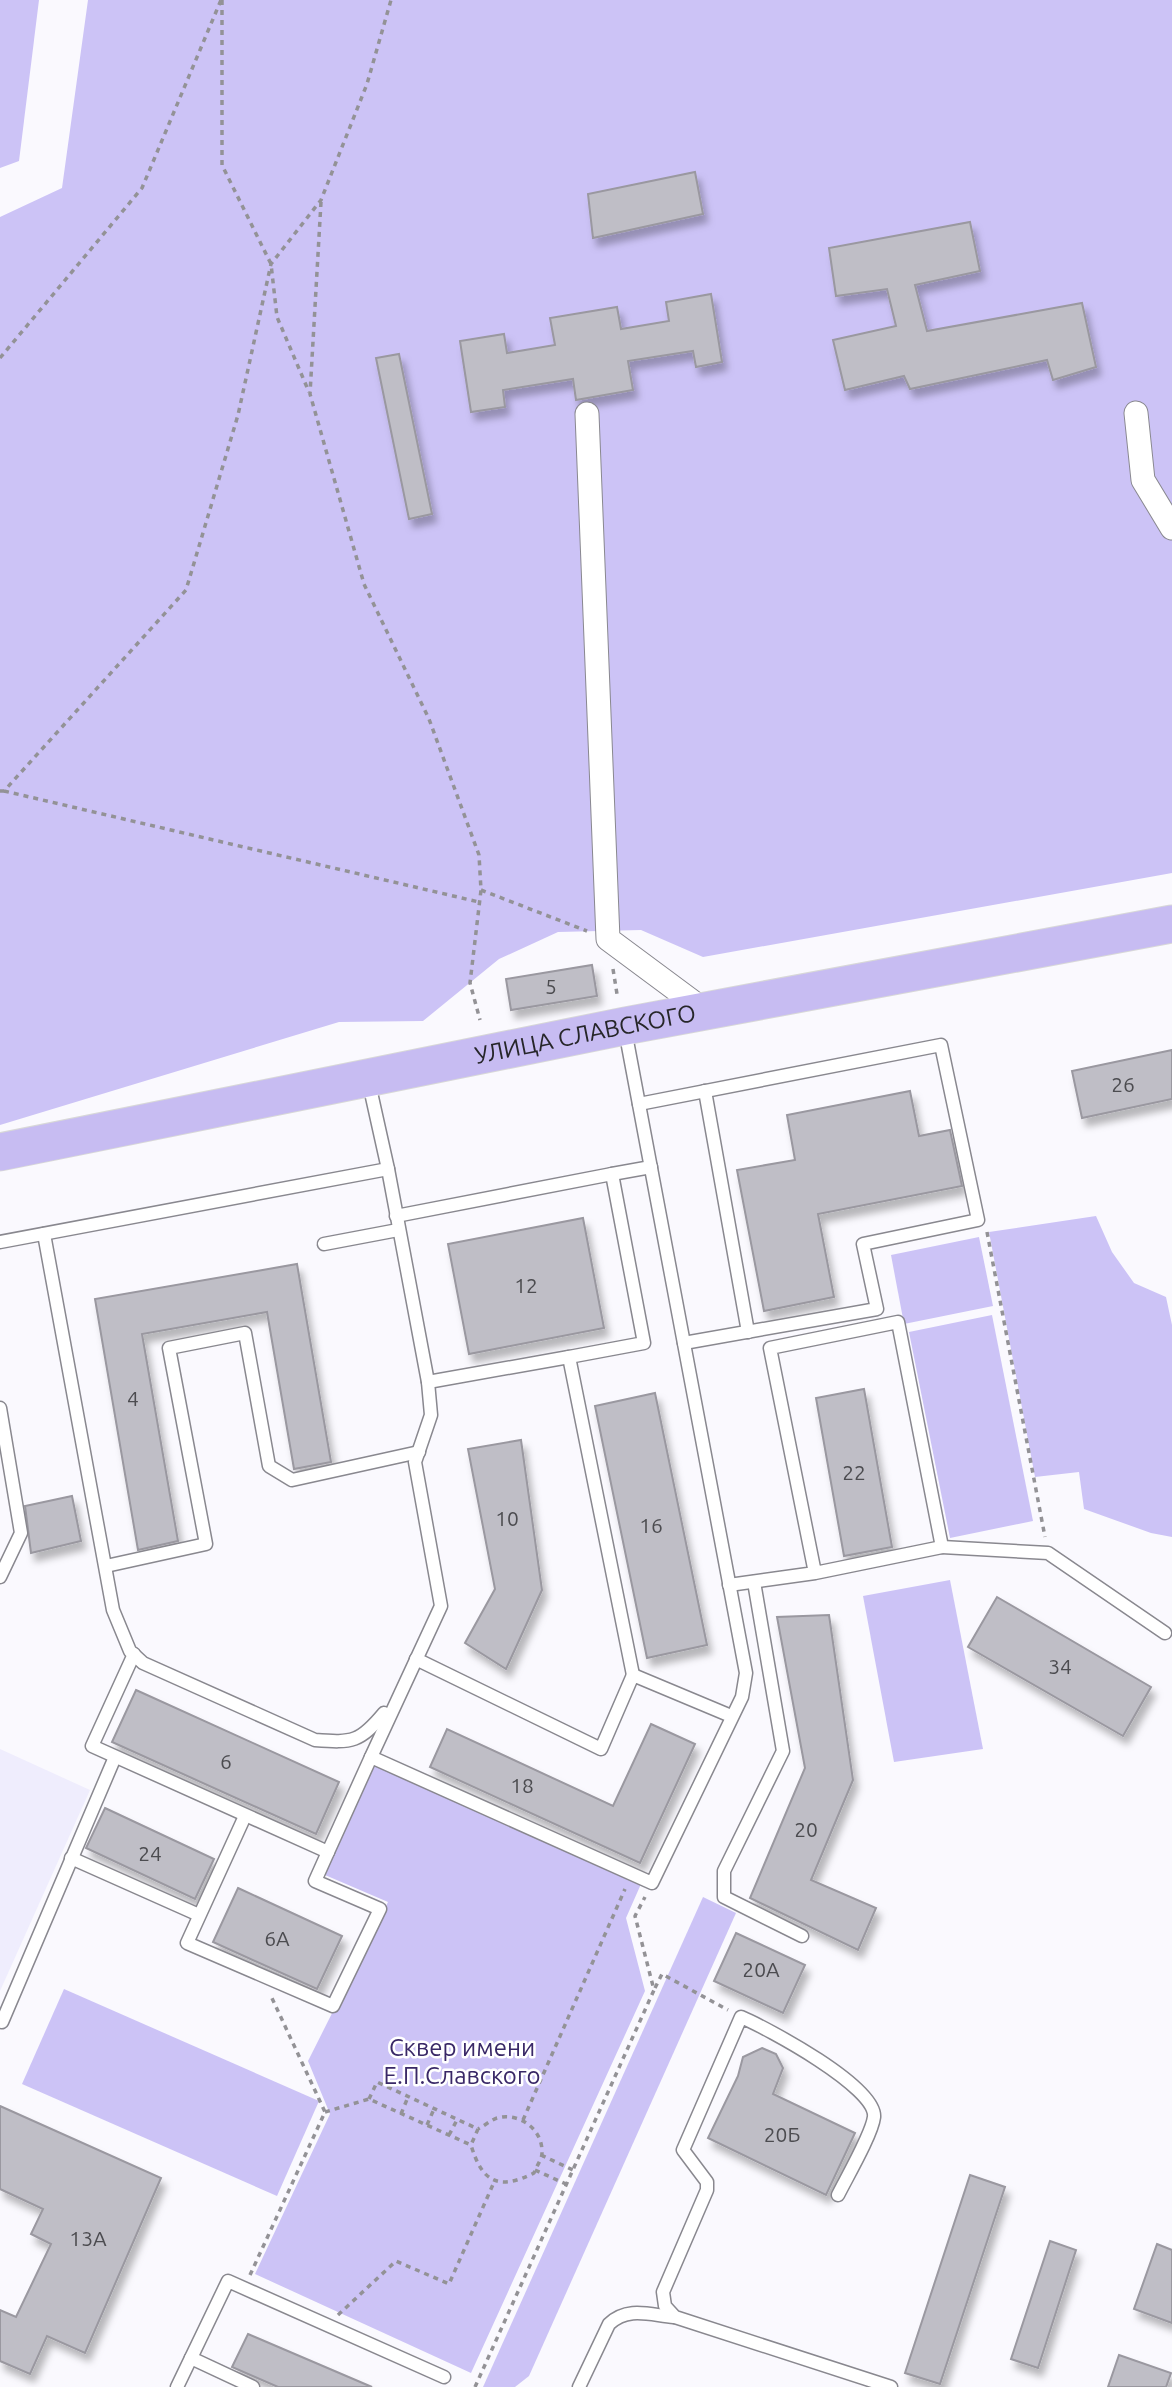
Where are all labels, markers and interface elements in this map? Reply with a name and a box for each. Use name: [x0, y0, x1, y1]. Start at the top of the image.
house number: 5: [545, 974, 557, 998]
street label: УЛИЦА СЛАВСКОГО: [472, 999, 698, 1069]
house number: 26: [1111, 1072, 1135, 1096]
house number: 12: [514, 1273, 538, 1297]
house number: 4: [127, 1386, 139, 1410]
house number: 22: [842, 1460, 866, 1484]
house number: 10: [495, 1506, 519, 1530]
house number: 16: [639, 1513, 663, 1537]
house number: 34: [1048, 1654, 1072, 1678]
house number: 6: [220, 1749, 232, 1773]
house number: 18: [510, 1773, 534, 1797]
house number: 20: [794, 1817, 818, 1841]
house number: 24: [138, 1841, 162, 1865]
house number: 6А: [264, 1926, 290, 1950]
house number: 20А: [742, 1957, 780, 1981]
park label: Сквер имени Е.П.Славского: [383, 2034, 541, 2089]
house number: 20Б: [764, 2122, 800, 2146]
house number: 13А: [69, 2226, 107, 2250]

